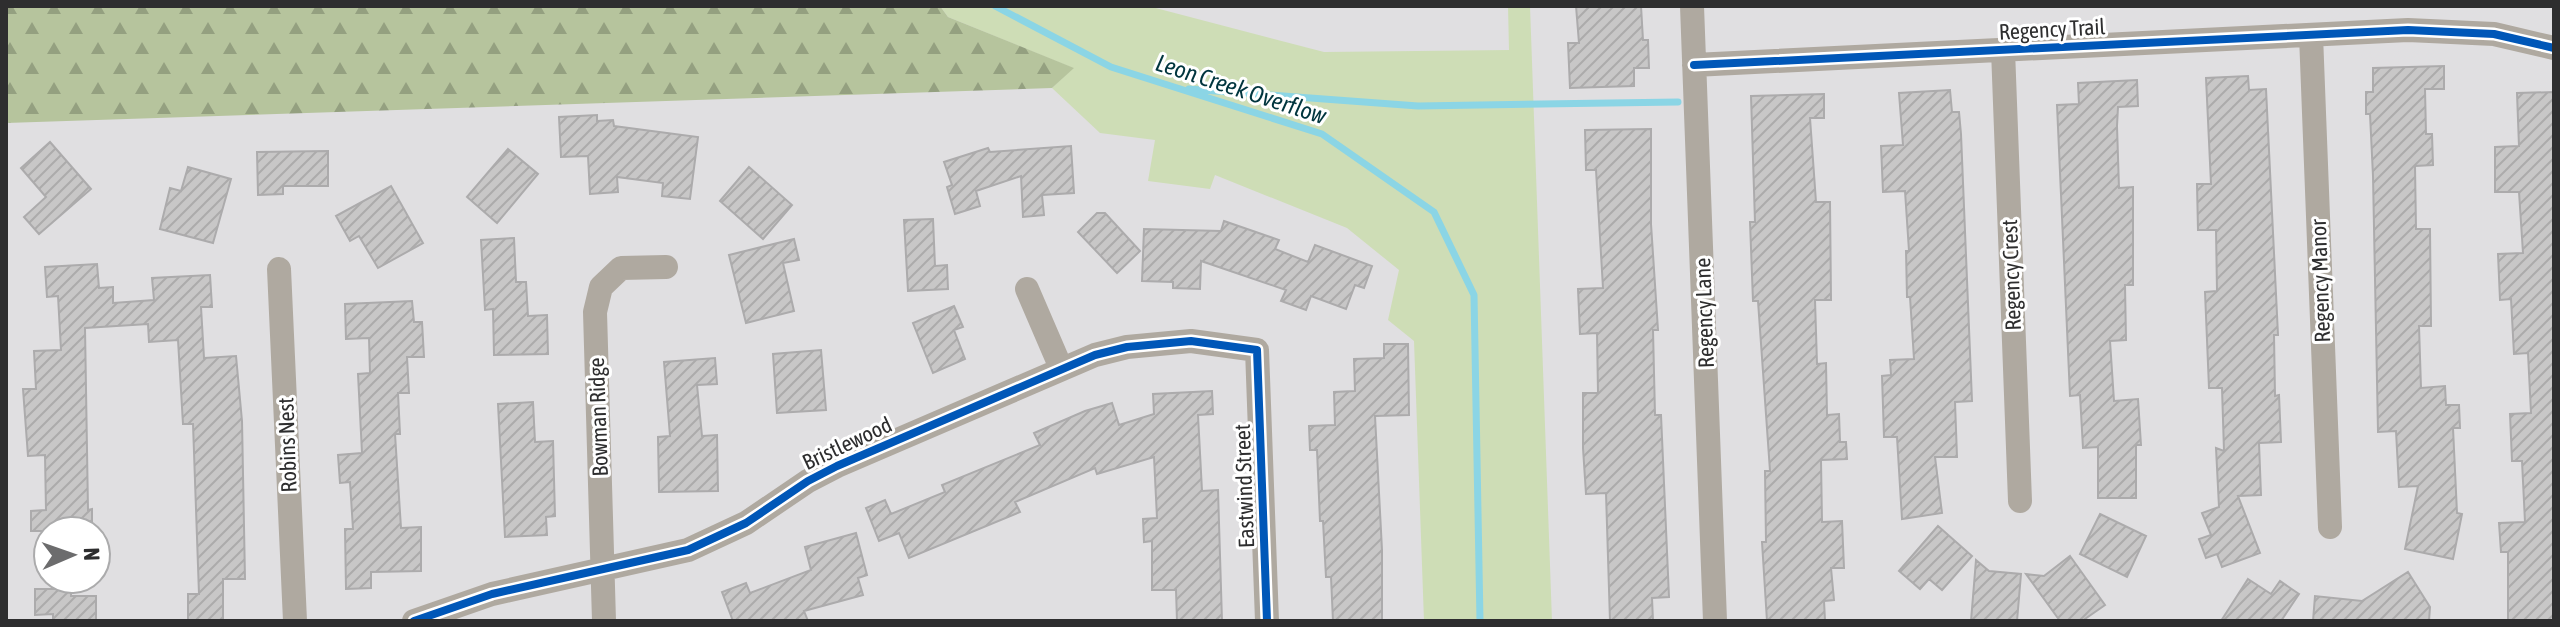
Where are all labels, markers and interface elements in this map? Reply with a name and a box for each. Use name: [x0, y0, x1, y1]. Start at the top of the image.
street label: Regency Trail: [1998, 13, 2106, 45]
water label: Leon Creek Overflow: [1152, 49, 1330, 129]
street label: Regency Manor: [2305, 218, 2335, 343]
street label: Regency Crest: [1996, 219, 2026, 331]
street label: Regency Lane: [1689, 257, 1719, 369]
street label: Bowman Ridge: [583, 357, 613, 477]
street label: Robins Nest: [272, 397, 302, 493]
street label: Bristlewood: [798, 411, 896, 475]
street label: Eastwind Street: [1229, 423, 1259, 549]
north arrow: [32, 515, 112, 595]
text: N: [79, 547, 105, 561]

